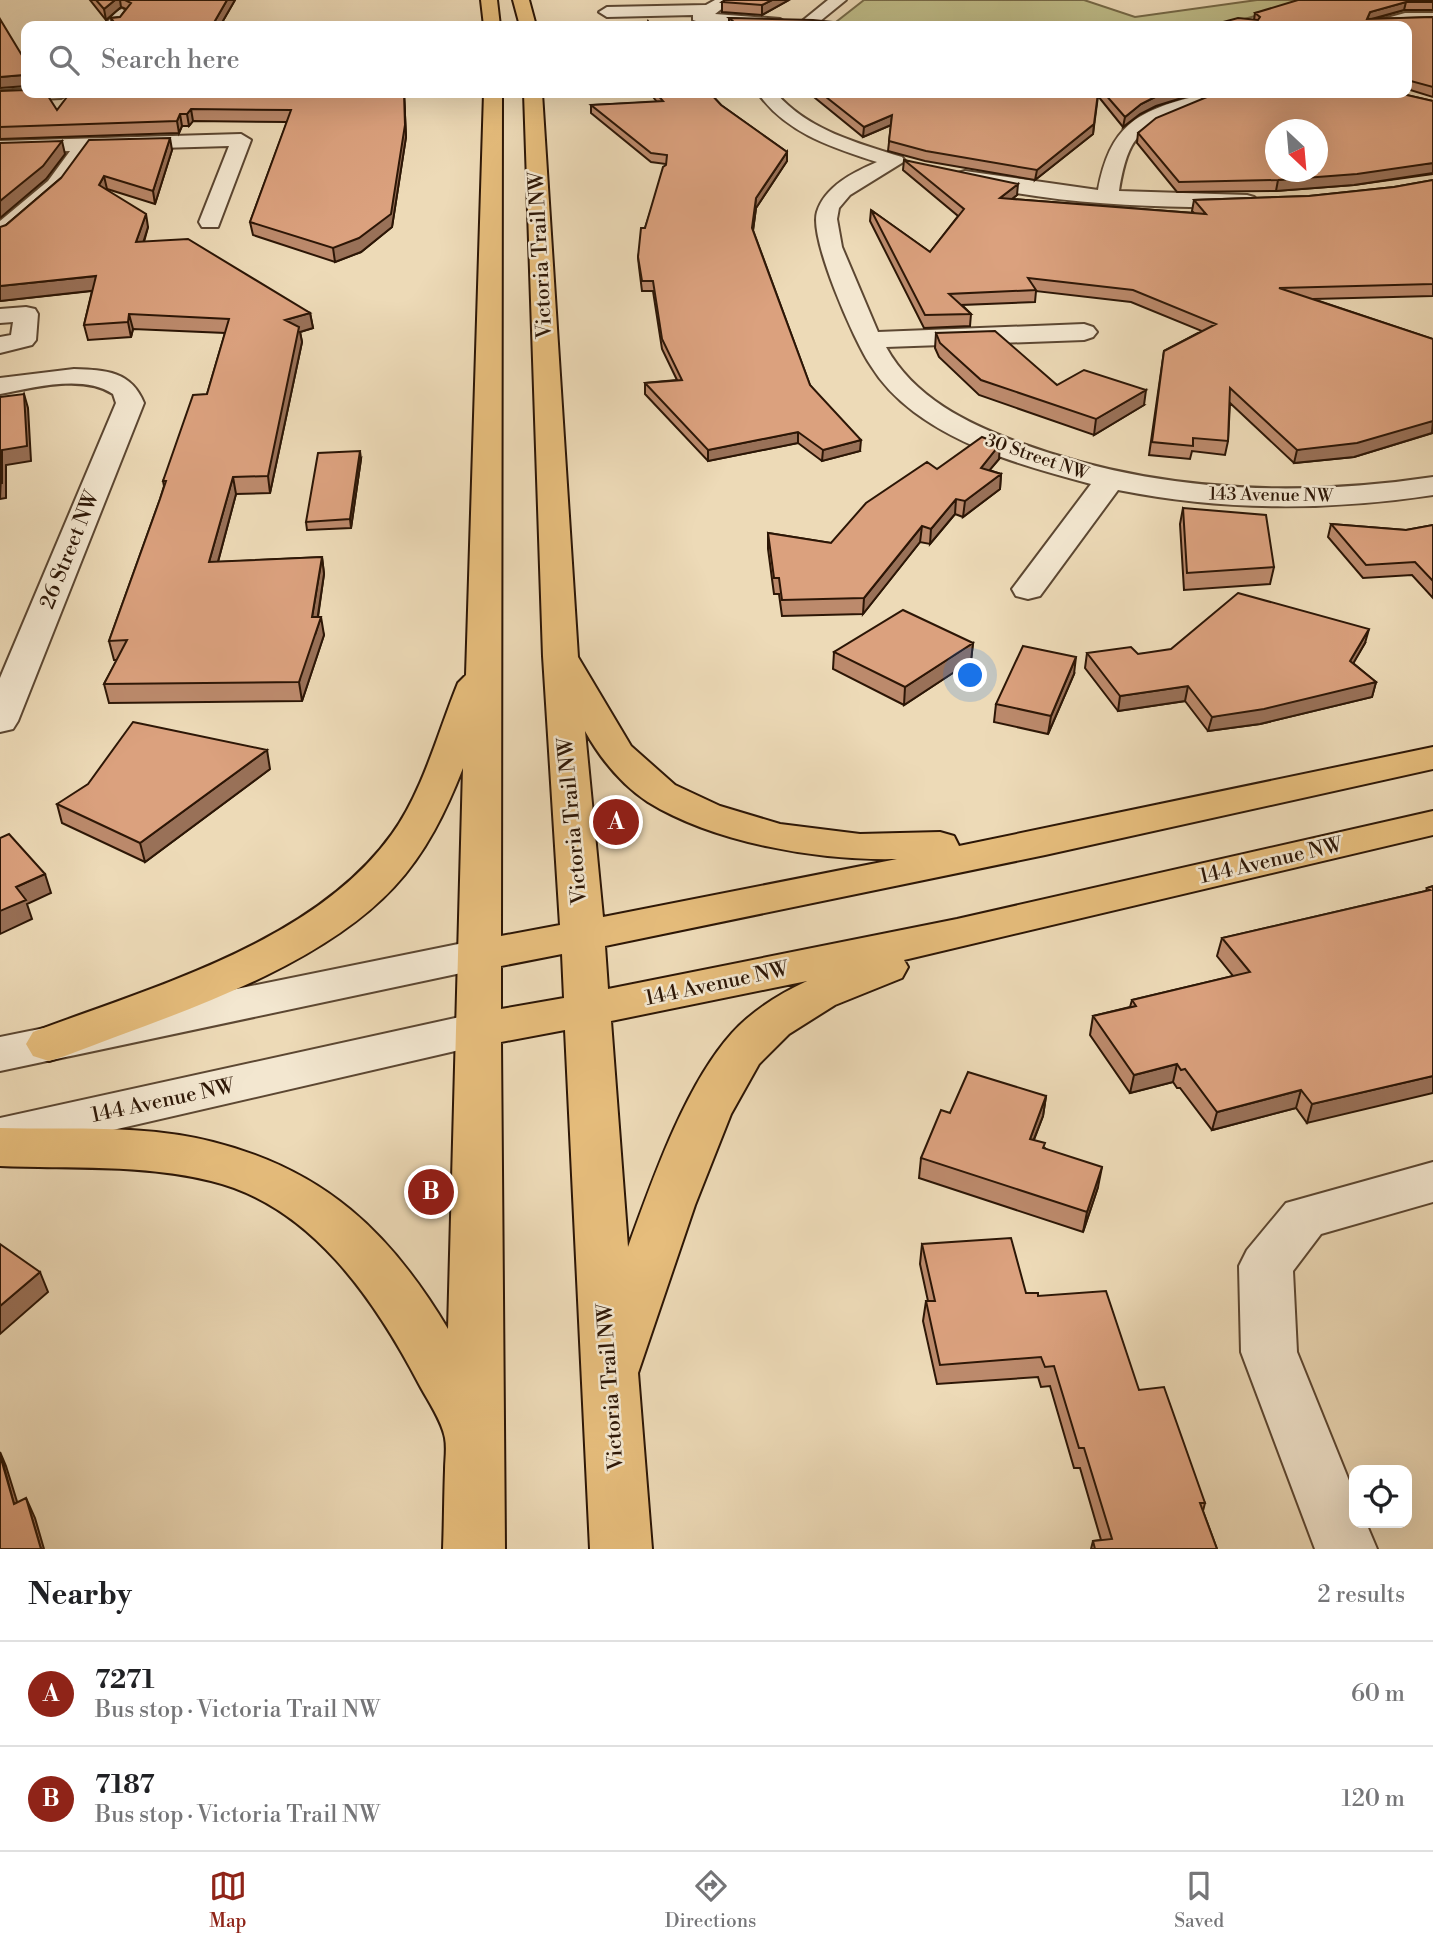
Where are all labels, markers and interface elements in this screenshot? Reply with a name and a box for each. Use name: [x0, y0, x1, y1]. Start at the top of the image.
search box: [21, 21, 1412, 98]
icon: search: [45, 41, 83, 79]
text: Search here: [101, 44, 240, 76]
north arrow: [1265, 119, 1328, 182]
street label: Victoria Trail NW: [524, 170, 558, 340]
street label: 30 Street NW: [982, 429, 1092, 486]
street label: 143 Avenue NW: [1209, 482, 1334, 508]
street label: 26 Street NW: [35, 486, 106, 613]
your location: [953, 658, 987, 692]
street label: Victoria Trail NW: [553, 736, 593, 906]
pin: A: [593, 796, 639, 848]
street label: 144 Avenue NW: [1197, 832, 1346, 890]
street label: 144 Avenue NW: [643, 956, 792, 1012]
street label: 144 Avenue NW: [89, 1073, 238, 1129]
pin: B: [408, 1166, 454, 1218]
street label: Victoria Trail NW: [592, 1302, 630, 1472]
map controls: [1349, 1465, 1412, 1528]
button: locate: [1349, 1465, 1412, 1528]
text: Nearby: [28, 1576, 132, 1614]
text: 2 results: [1318, 1581, 1405, 1609]
text: 7271: [95, 1664, 155, 1696]
text: A: [43, 1680, 59, 1708]
text: 60 m: [1351, 1680, 1405, 1708]
text: Bus stop · Victoria Trail NW: [95, 1696, 380, 1724]
text: 7187: [95, 1769, 155, 1801]
text: B: [42, 1785, 60, 1813]
text: 120 m: [1341, 1785, 1405, 1813]
text: Bus stop · Victoria Trail NW: [95, 1801, 380, 1829]
tab: Map: [209, 1867, 247, 1933]
tab: Directions: [665, 1867, 756, 1933]
tab: Saved: [1174, 1867, 1224, 1933]

